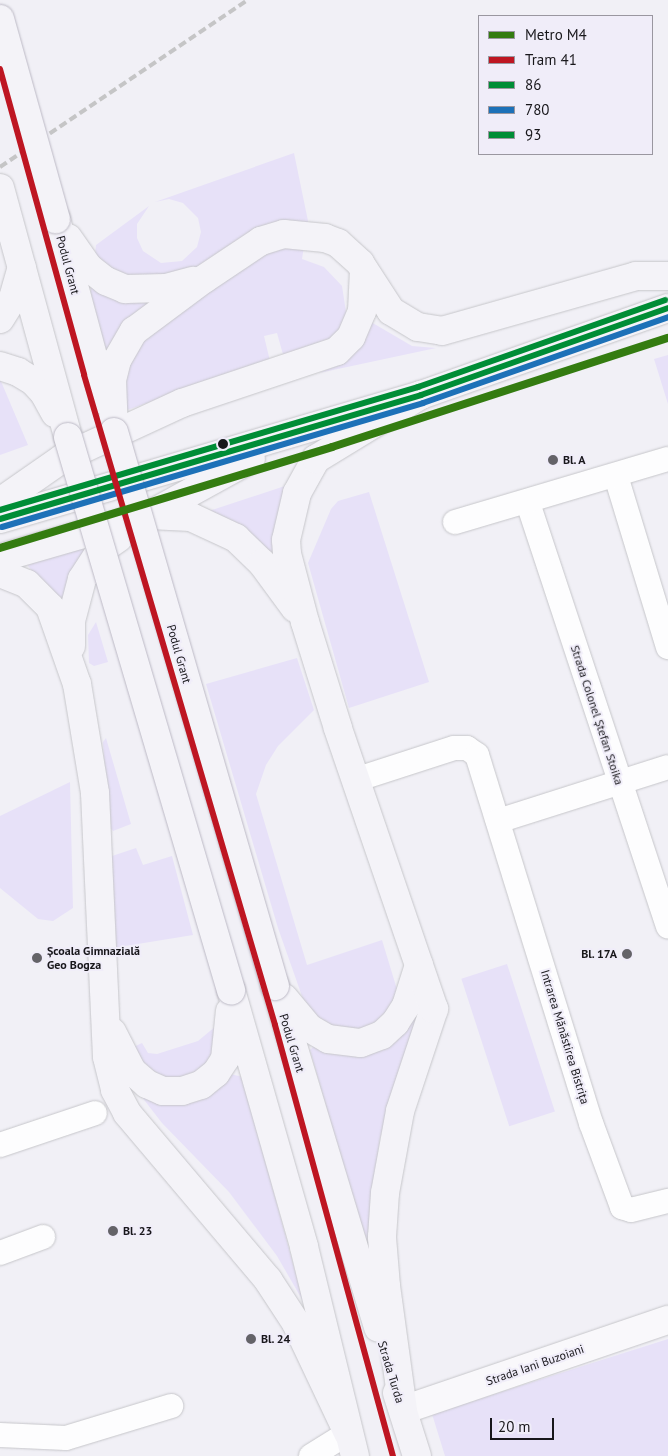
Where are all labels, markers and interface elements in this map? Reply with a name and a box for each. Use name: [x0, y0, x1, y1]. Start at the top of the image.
legend: [478, 15, 653, 155]
text: Metro M4: [525, 25, 587, 44]
text: Tram 41: [525, 50, 577, 69]
text: 86: [525, 75, 541, 94]
text: 780: [525, 100, 550, 119]
text: 93: [525, 125, 541, 144]
street label: Podul Grant: [53, 234, 83, 296]
unlabelled marker: [218, 439, 228, 449]
place label: Bl. A: [563, 453, 587, 467]
marker: Bl. A: [547, 454, 559, 466]
street label: Podul Grant: [164, 623, 194, 685]
street label: Strada Colonel Ștefan Stoika: [568, 643, 626, 787]
place label: Școala Gimnazială Geo Bogza: [47, 944, 140, 972]
place label: Bl. 17A: [580, 947, 617, 961]
marker: Bl. 17A: [621, 948, 633, 960]
marker: Școala Gimnazială Geo Bogza: [31, 952, 43, 964]
street label: Intrarea Mănăstirea Bistrița: [538, 968, 592, 1106]
street label: Podul Grant: [276, 1012, 308, 1074]
place label: Bl. 23: [123, 1224, 153, 1238]
marker: Bl. 23: [107, 1225, 119, 1237]
place label: Bl. 24: [261, 1332, 291, 1346]
marker: Bl. 24: [245, 1333, 257, 1345]
street label: Strada Turda: [375, 1339, 407, 1405]
street label: Strada Iani Buzoiani: [484, 1342, 586, 1388]
scale bar: [493, 1408, 557, 1440]
text: 20 m: [498, 1417, 531, 1436]

